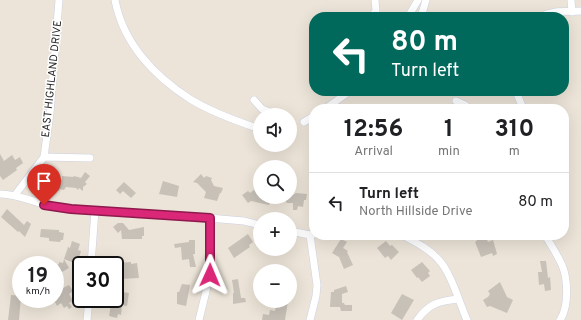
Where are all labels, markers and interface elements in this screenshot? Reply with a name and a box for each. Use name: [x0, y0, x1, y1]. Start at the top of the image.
street label: EAST HIGHLAND DRIVE: [39, 20, 65, 138]
text: 80 m: [391, 25, 458, 61]
icon: left: [325, 28, 377, 80]
text: Turn left: [391, 60, 459, 83]
map controls: [253, 108, 297, 308]
button: sound: [253, 108, 297, 152]
text: 12:56: [344, 115, 403, 145]
text: 1: [444, 115, 454, 145]
text: 310: [494, 115, 534, 145]
text: Arrival: [354, 144, 393, 160]
text: min: [438, 144, 460, 160]
text: m: [509, 144, 520, 160]
button: search: [253, 160, 297, 204]
pin: [27, 164, 61, 205]
icon: arrive: [33, 170, 55, 192]
text: Turn left: [359, 185, 419, 204]
icon: left: [325, 192, 347, 214]
text: 80 m: [518, 193, 553, 212]
text: North Hillside Drive: [359, 204, 472, 220]
button: +: [253, 212, 297, 256]
position arrow: [189, 254, 231, 296]
speed limit sign: 30: [72, 256, 124, 308]
text: 19: [28, 264, 48, 290]
button: −: [253, 264, 297, 308]
text: km/h: [26, 285, 50, 298]

